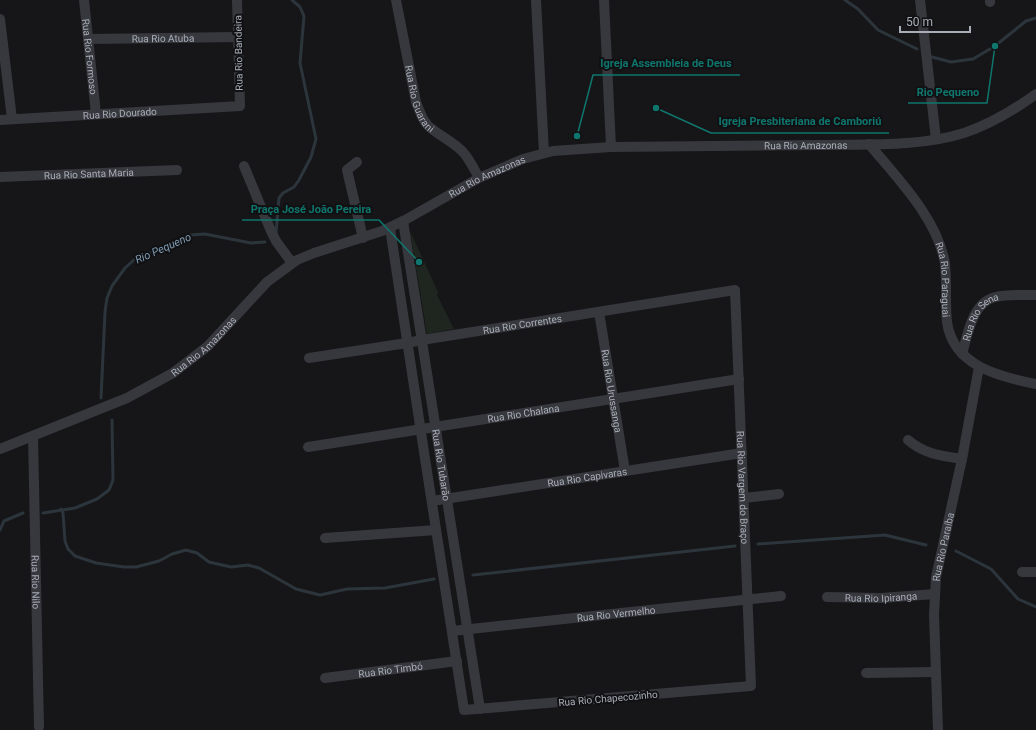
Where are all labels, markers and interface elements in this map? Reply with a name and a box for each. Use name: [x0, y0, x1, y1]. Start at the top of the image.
scale bar: [900, 8, 970, 34]
street label: Rua Rio Bandeira: [232, 15, 245, 91]
text: 50 m: [906, 15, 933, 29]
street label: Rua Rio Formoso: [80, 18, 99, 96]
street label: Rua Rio Atuba: [132, 33, 194, 44]
callout: Igreja Assembleia de Deus: [593, 52, 740, 75]
text: Igreja Assembleia de Deus: [600, 57, 732, 70]
street label: Rua Rio Guarani: [403, 64, 436, 135]
callout: Rio Pequeno: [908, 80, 987, 103]
text: Rio Pequeno: [917, 86, 979, 99]
street label: Rua Rio Dourado: [82, 106, 157, 121]
callout: Igreja Presbiteriana de Camboriú: [711, 110, 889, 133]
text: Igreja Presbiteriana de Camboriú: [719, 115, 881, 128]
street label: Rua Rio Amazonas: [764, 140, 848, 151]
street label: Rua Rio Amazonas: [447, 154, 527, 200]
street label: Rua Rio Santa Maria: [44, 167, 134, 181]
callout: Praça José João Pereira: [242, 197, 379, 220]
text: Praça José João Pereira: [251, 203, 371, 216]
water label: Rio Pequeno: [133, 230, 193, 267]
street label: Rua Rio Paraguai: [933, 240, 952, 318]
street label: Rua Rio Sena: [961, 291, 999, 342]
street label: Rua Rio Correntes: [482, 313, 563, 336]
street label: Rua Rio Amazonas: [169, 314, 239, 378]
street label: Rua Rio Urussanga: [599, 349, 624, 433]
street label: Rua Rio Chalana: [487, 402, 560, 425]
street label: Rua Rio Tubarão: [430, 428, 452, 502]
street label: Rua Rio Vargem do Braço: [735, 431, 750, 545]
street label: Rua Rio Capivaras: [547, 466, 628, 489]
street label: Rua Rio Paraíba: [931, 511, 956, 582]
street label: Rua Rio Nilo: [29, 555, 42, 609]
street label: Rua Rio Ipiranga: [845, 590, 918, 604]
street label: Rua Rio Vermelho: [576, 604, 656, 624]
street label: Rua Rio Timbó: [358, 660, 424, 680]
street label: Rua Rio Chapecozinho: [558, 689, 658, 708]

